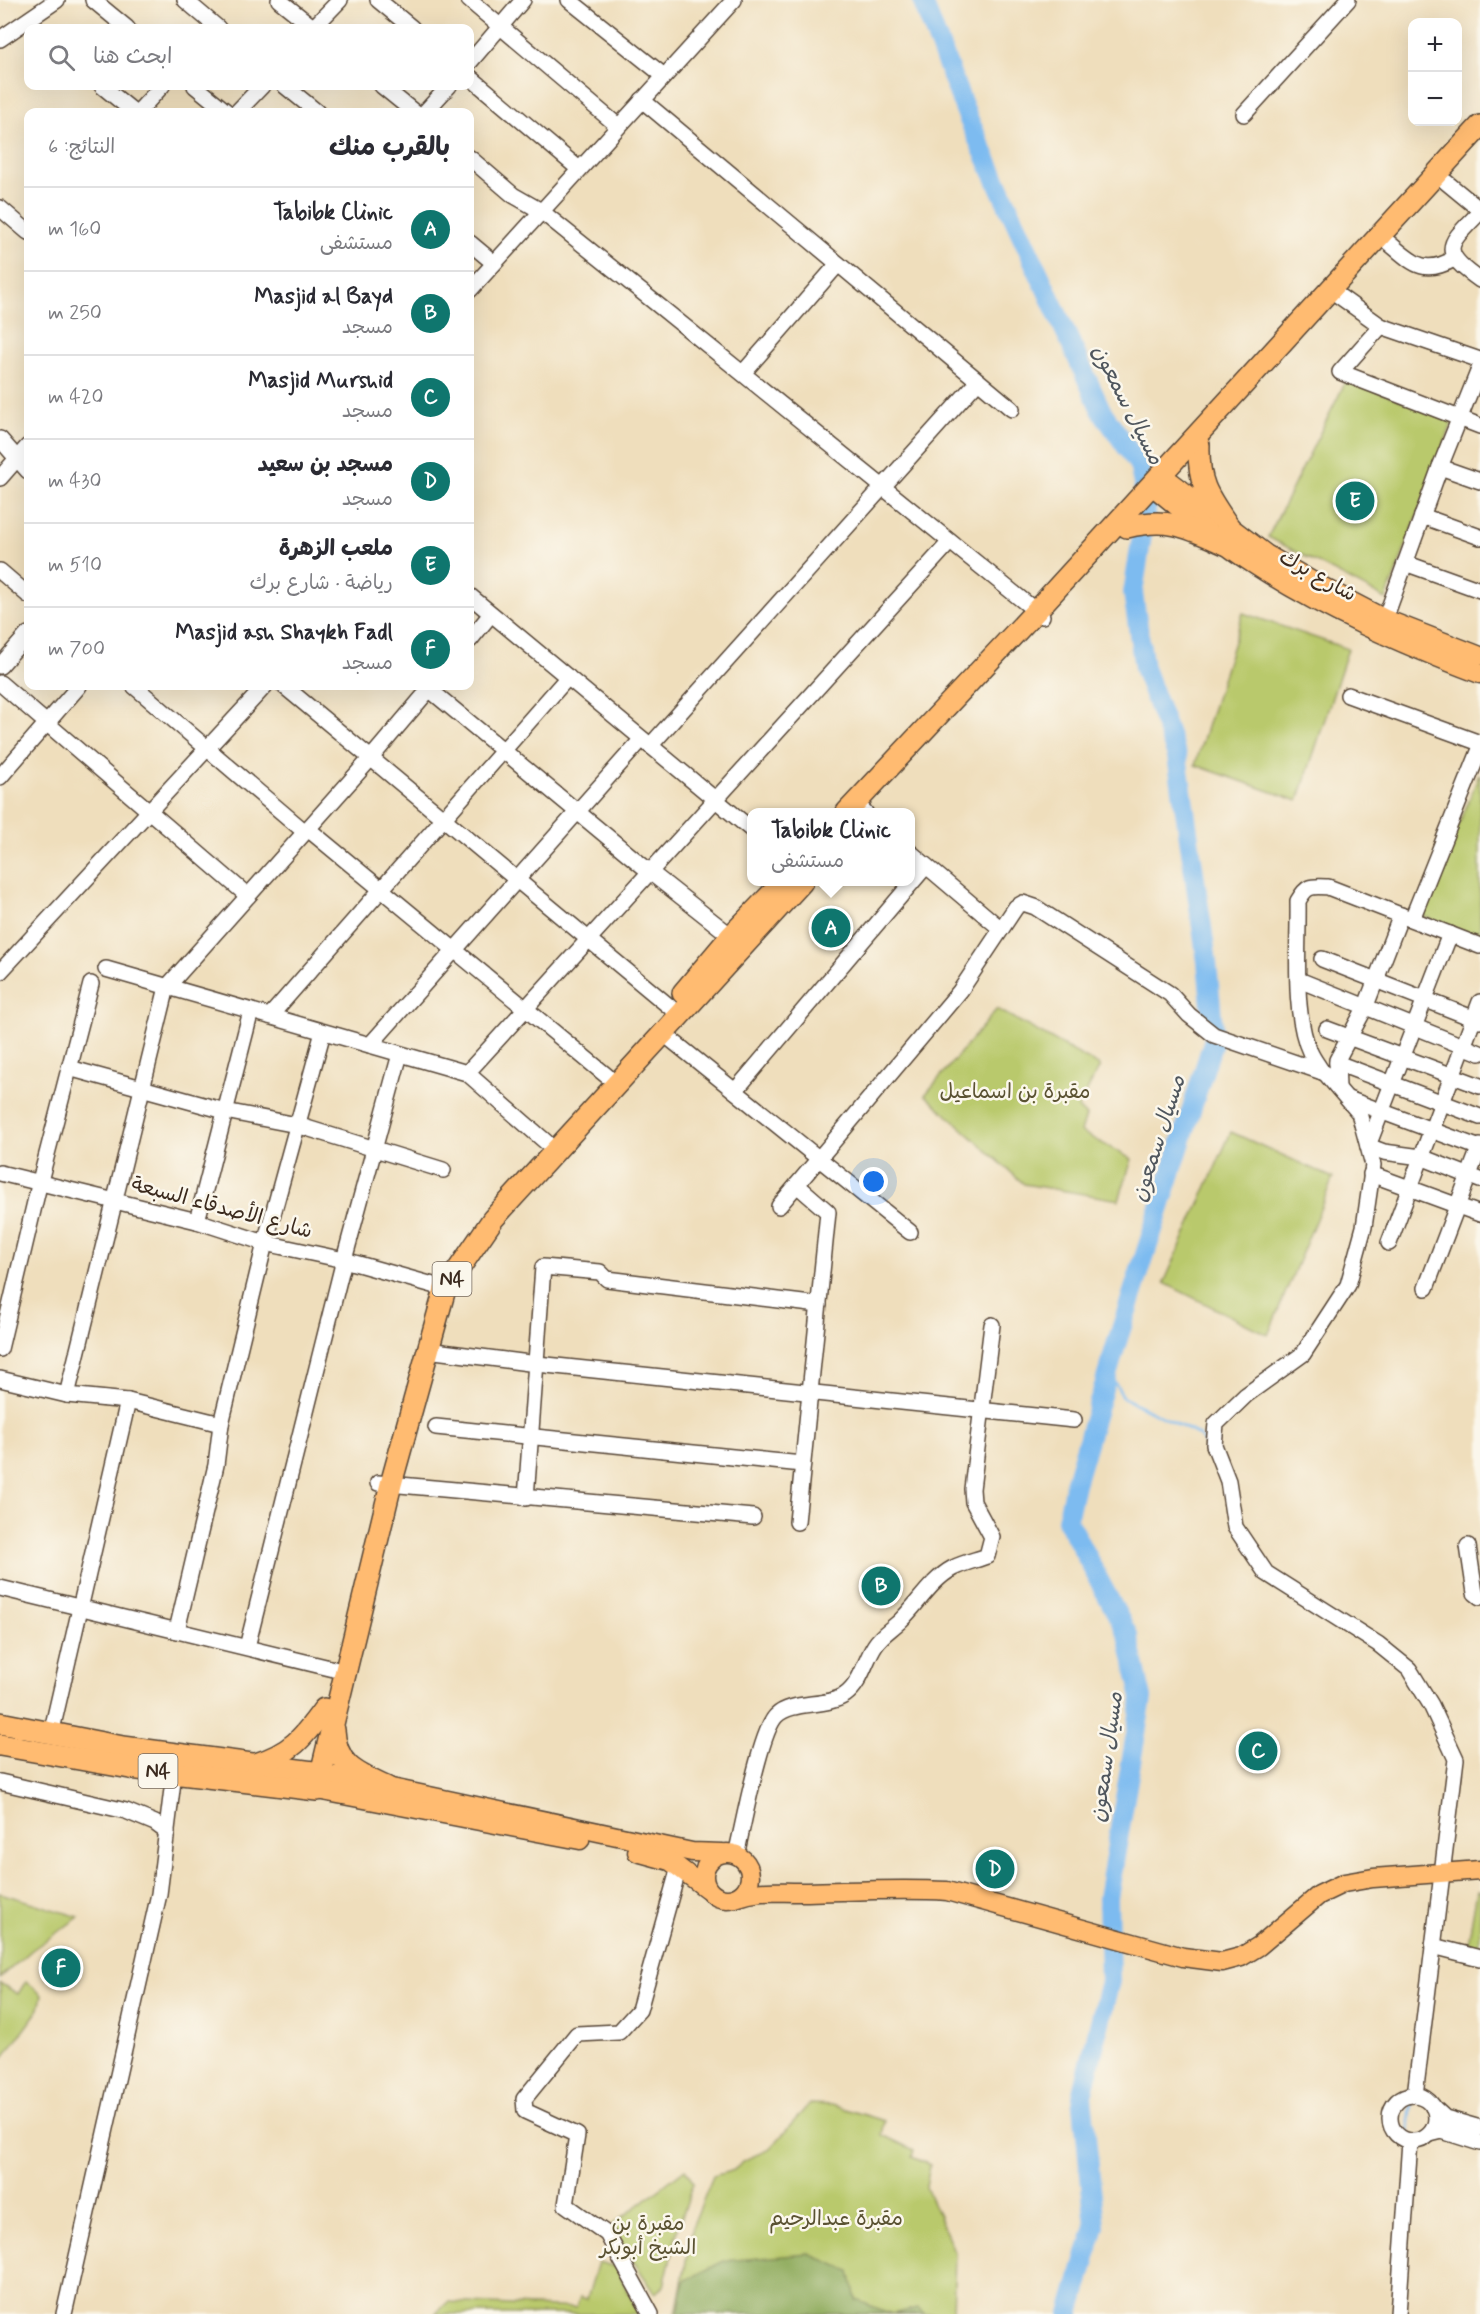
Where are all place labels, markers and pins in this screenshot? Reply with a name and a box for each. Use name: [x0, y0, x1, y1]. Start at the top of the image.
pin: E: [1336, 478, 1374, 524]
pin: A: [812, 906, 850, 950]
pin: B: [862, 1564, 900, 1608]
pin: C: [1238, 1728, 1278, 1774]
pin: D: [976, 1846, 1014, 1892]
pin: F: [42, 1946, 80, 1990]

